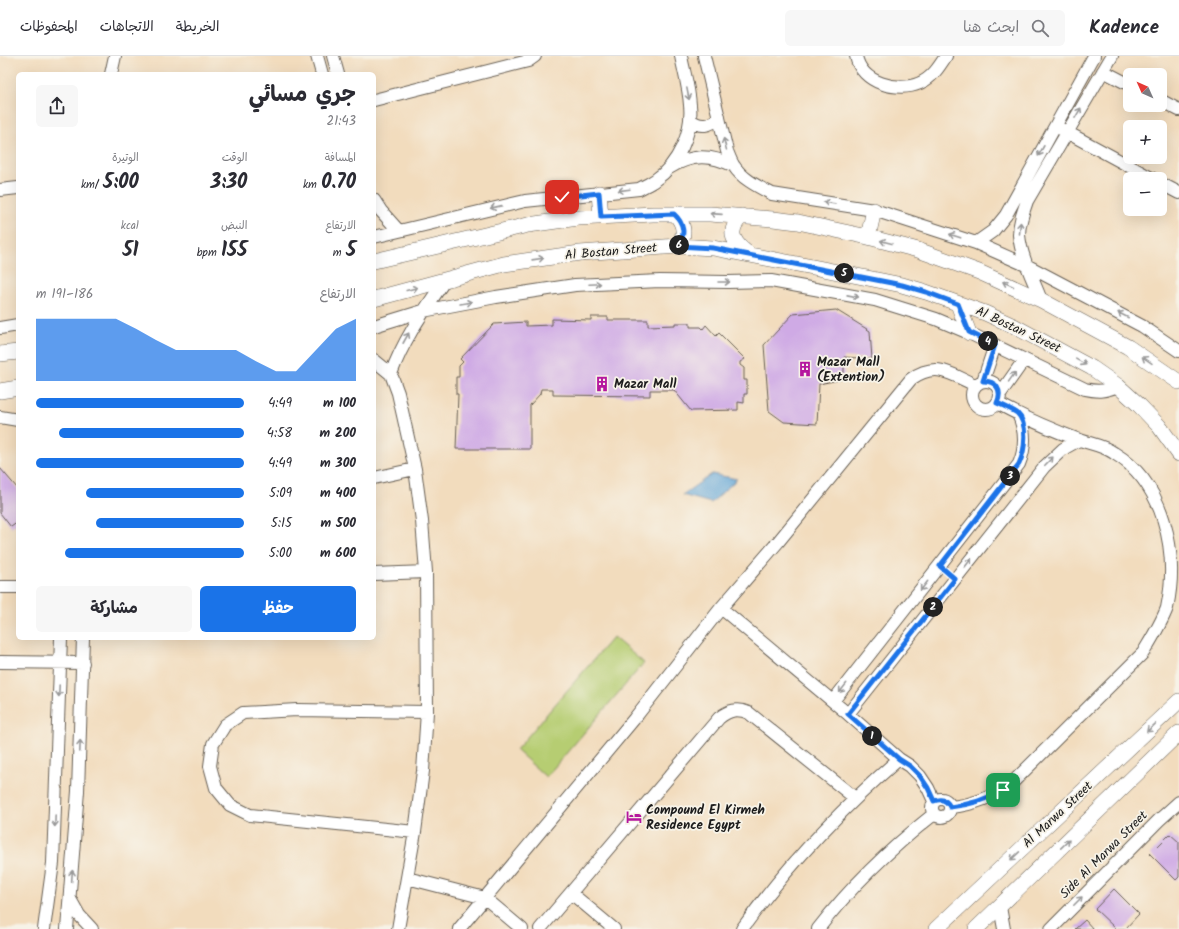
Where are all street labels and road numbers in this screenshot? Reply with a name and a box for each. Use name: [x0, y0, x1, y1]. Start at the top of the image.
street label: Al Bostan Street: [564, 237, 659, 266]
street label: Al Bostan Street: [972, 301, 1065, 359]
street label: Al Marwa Street: [1018, 776, 1099, 853]
street label: Side Al Marwa Street: [1055, 805, 1154, 904]

